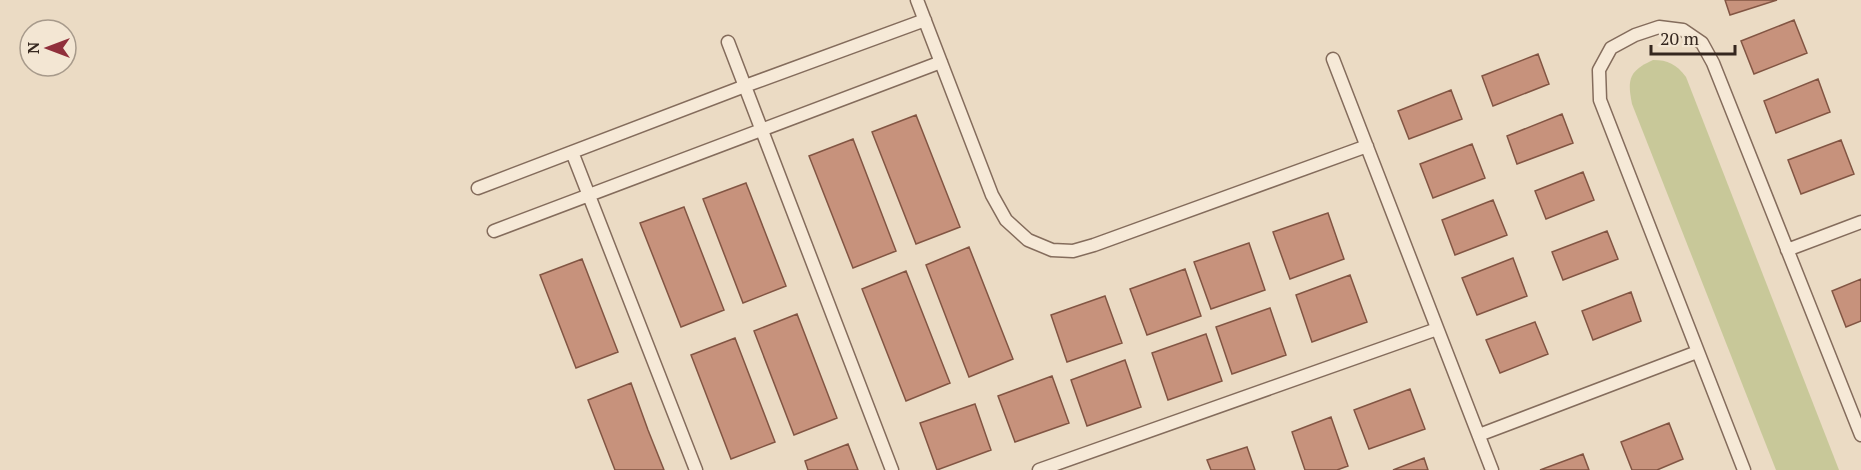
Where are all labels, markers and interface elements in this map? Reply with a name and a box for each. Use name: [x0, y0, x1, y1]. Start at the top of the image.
north arrow: [18, 18, 78, 78]
scale bar: [1651, 18, 1735, 56]
text: 20 m: [1660, 26, 1700, 50]
text: N: [22, 42, 44, 54]

